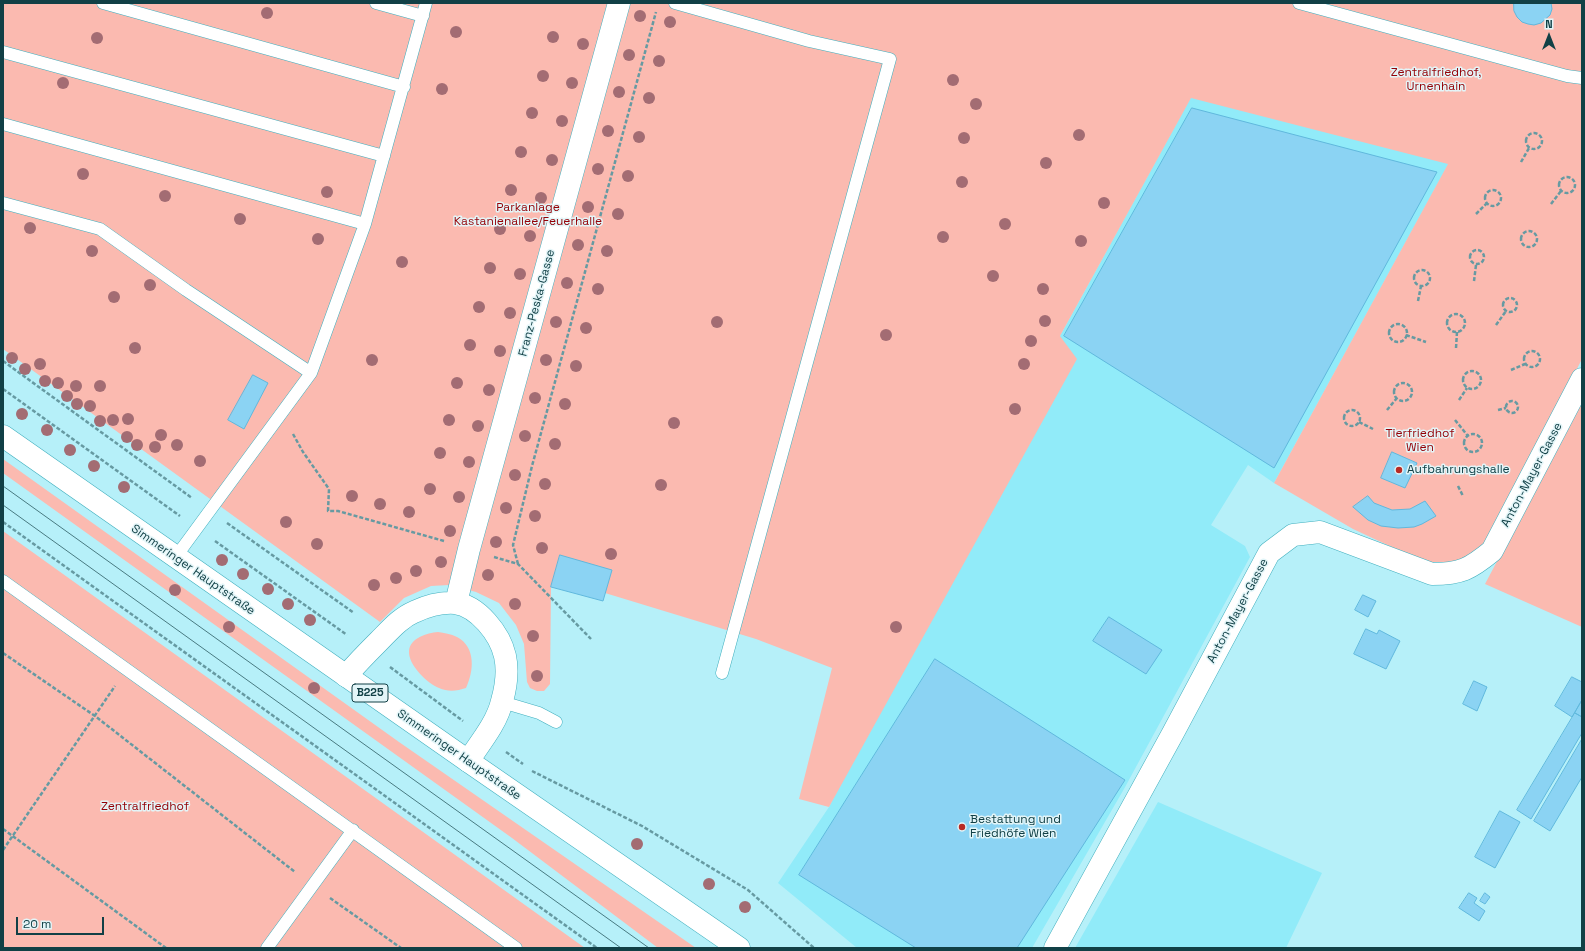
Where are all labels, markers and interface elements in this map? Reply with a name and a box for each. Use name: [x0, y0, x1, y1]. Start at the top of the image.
north arrow: [1529, 16, 1569, 56]
text: N: [1545, 17, 1553, 31]
park label: Zentralfriedhof, Urnenhain: [1391, 66, 1481, 94]
park label: Parkanlage Kastanienallee/Feuerhalle: [454, 201, 602, 229]
street label: Franz-Peska-Gasse: [516, 248, 558, 358]
street label: Anton-Mayer-Gasse: [1498, 420, 1566, 530]
park label: Tierfriedhof Wien: [1386, 427, 1454, 455]
place label: Aufbahrungshalle: [1407, 463, 1510, 477]
marker: Aufbahrungshalle: [1394, 465, 1404, 475]
street label: Simmeringer Hauptstraße: [128, 522, 258, 618]
street label: Anton-Mayer-Gasse: [1204, 556, 1272, 666]
road number: B225: [352, 684, 388, 702]
street label: Simmeringer Hauptstraße: [394, 707, 524, 803]
park label: Zentralfriedhof: [101, 800, 189, 814]
place label: Bestattung und Friedhöfe Wien: [970, 813, 1061, 841]
marker: Bestattung und Friedhöfe Wien: [957, 822, 967, 832]
scale bar: [18, 909, 106, 935]
text: 20 m: [23, 916, 51, 932]

